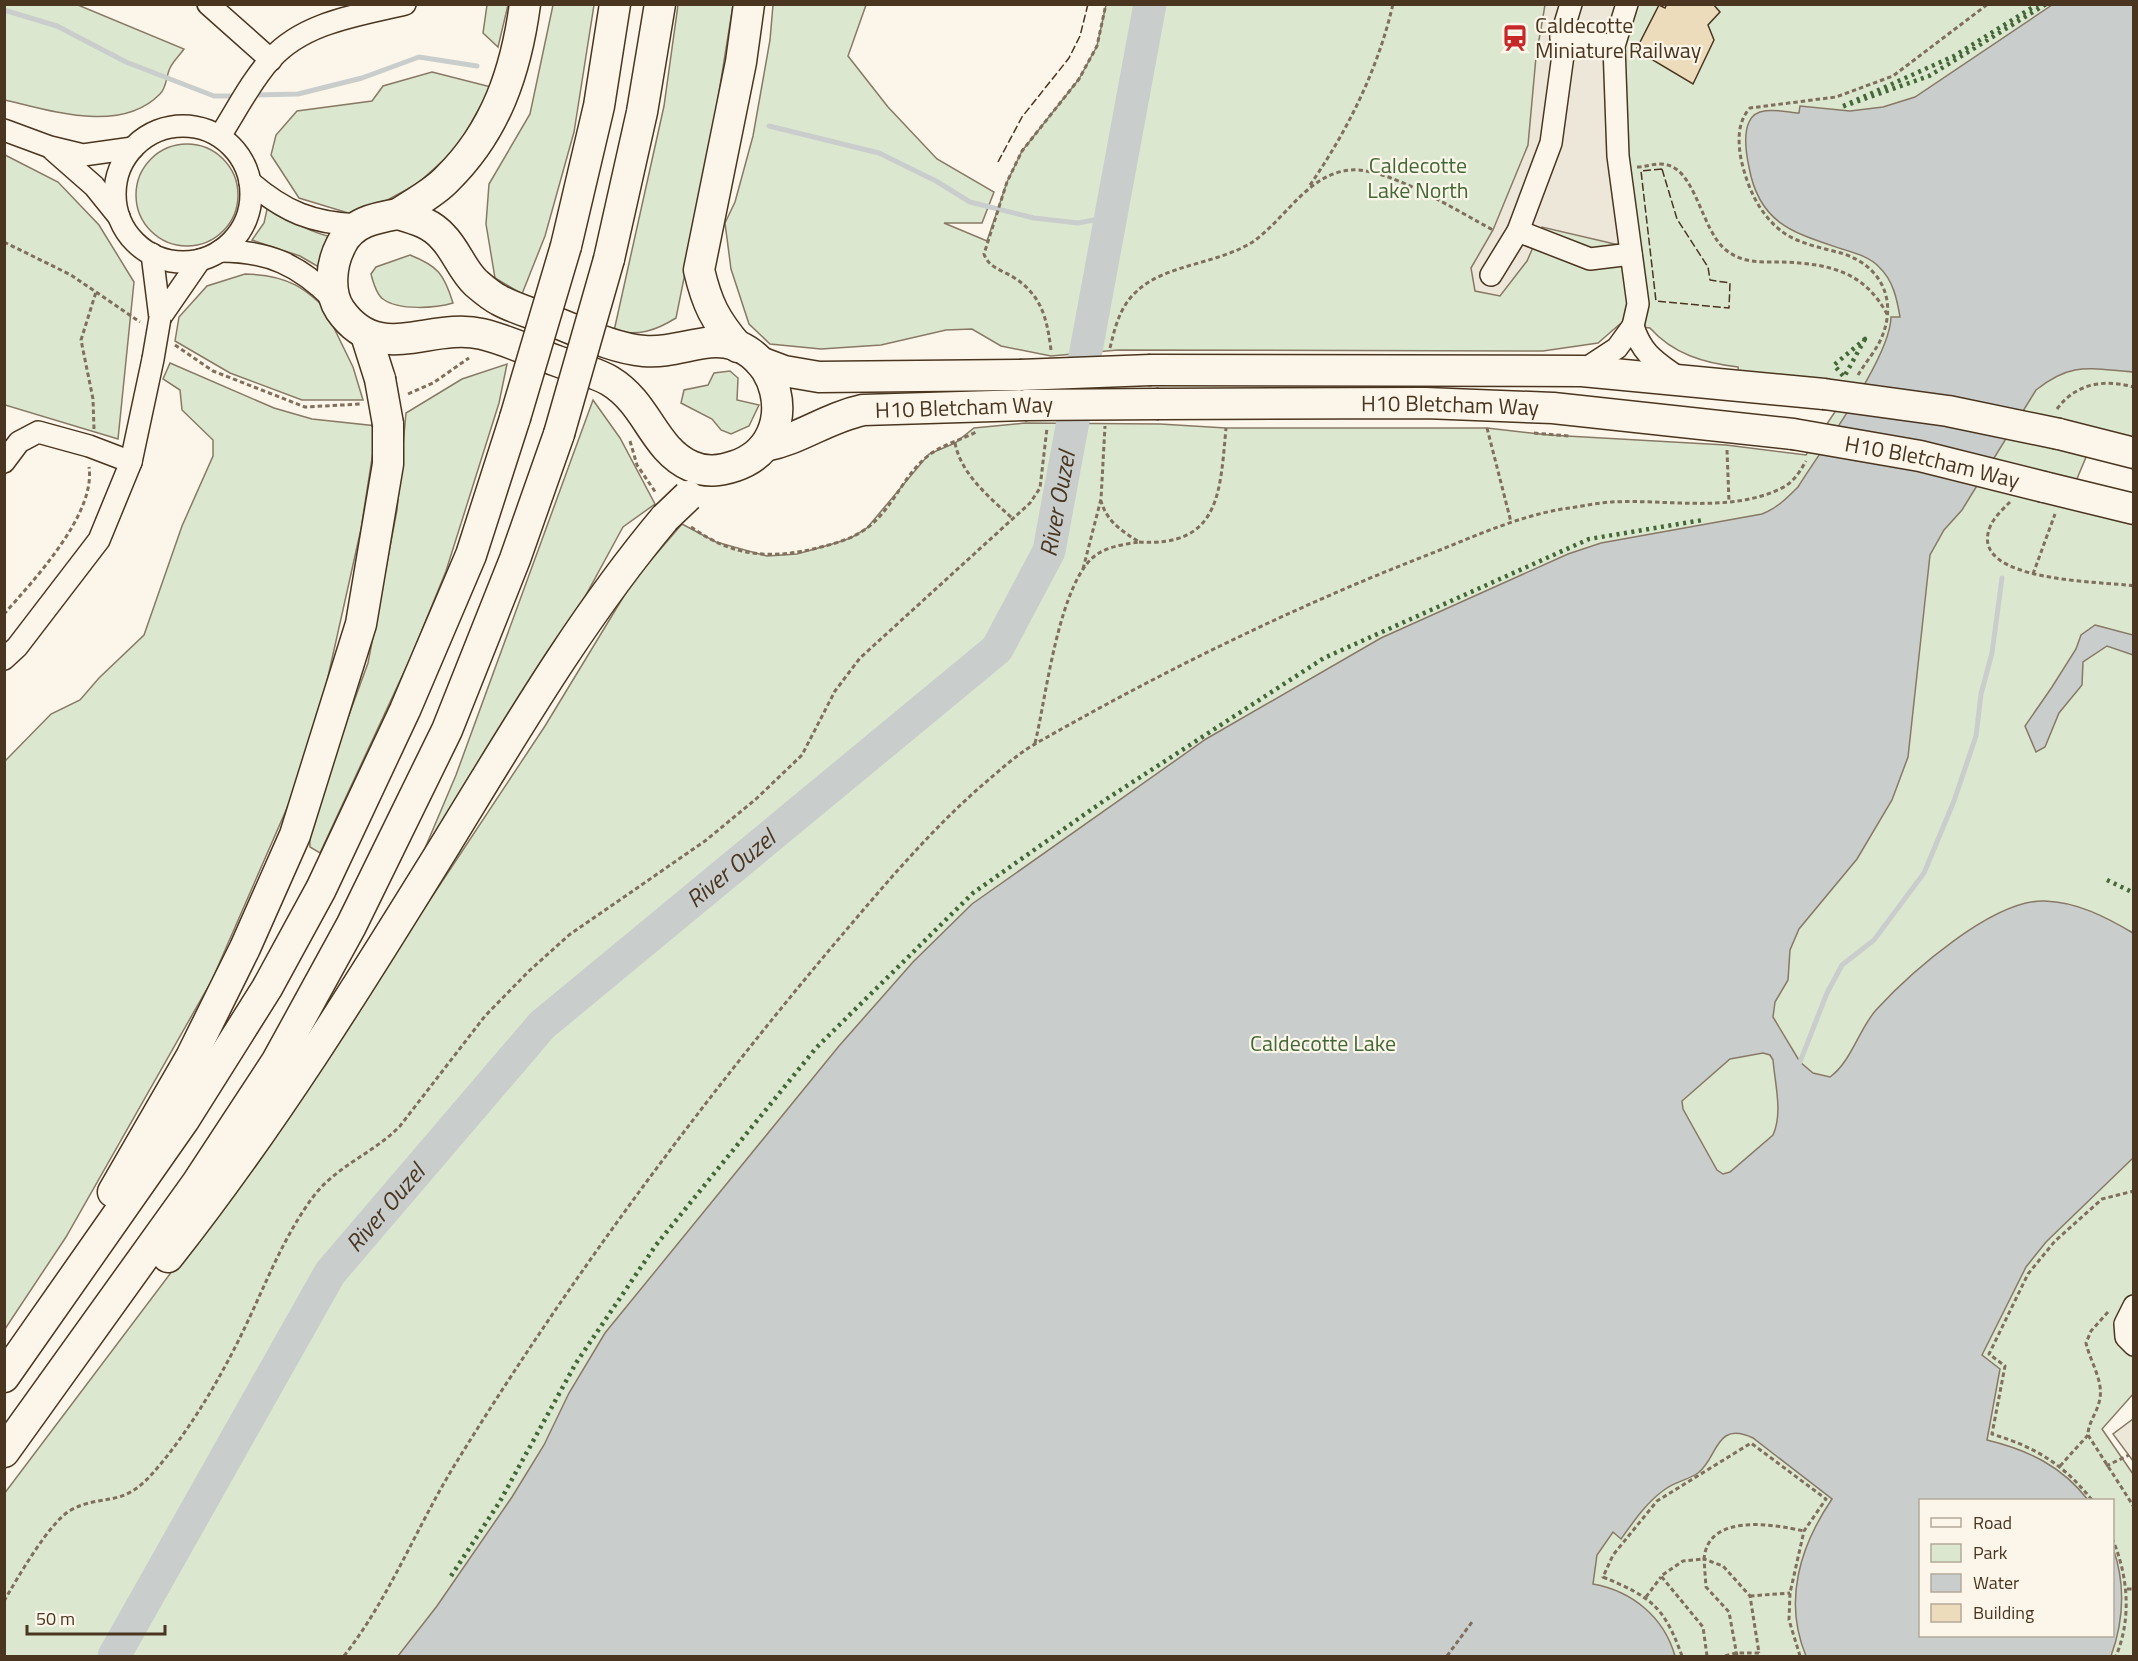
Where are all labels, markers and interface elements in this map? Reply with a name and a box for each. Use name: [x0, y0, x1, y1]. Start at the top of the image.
place label: Caldecotte Miniature Railway: [1535, 8, 1702, 67]
station icon: Caldecotte Miniature Railway: [1500, 23, 1530, 53]
park label: Caldecotte Lake North: [1367, 148, 1469, 207]
street label: H10 Bletcham Way: [1361, 386, 1540, 424]
street label: H10 Bletcham Way: [874, 387, 1054, 427]
street label: H10 Bletcham Way: [1842, 426, 2024, 497]
water label: River Ouzel: [1029, 445, 1085, 559]
water label: River Ouzel: [678, 819, 785, 916]
park label: Caldecotte Lake: [1250, 1026, 1396, 1060]
water label: River Ouzel: [336, 1153, 435, 1260]
legend: [1919, 1499, 2114, 1637]
text: Road: [1973, 1509, 2012, 1536]
text: Park: [1973, 1539, 2008, 1566]
text: Water: [1973, 1569, 2019, 1596]
scale bar: [27, 1598, 165, 1636]
text: Building: [1973, 1599, 2034, 1626]
text: 50 m: [36, 1605, 75, 1632]

